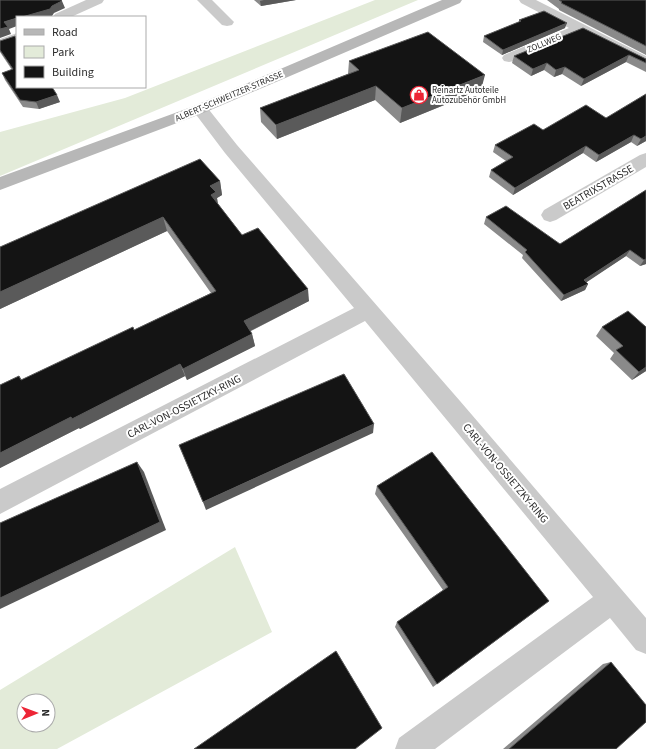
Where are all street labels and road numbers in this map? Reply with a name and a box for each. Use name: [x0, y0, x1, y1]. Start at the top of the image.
street label: ZOLLWEG: [525, 30, 563, 57]
street label: ALBERT-SCHWEITZER-STRASSE: [173, 68, 285, 125]
street label: BEATRIXSTRASSE: [560, 161, 637, 214]
street label: CARL-VON-OSSIETZKY-RING: [125, 371, 244, 442]
street label: CARL-VON-OSSIETZKY-RING: [459, 420, 552, 527]

